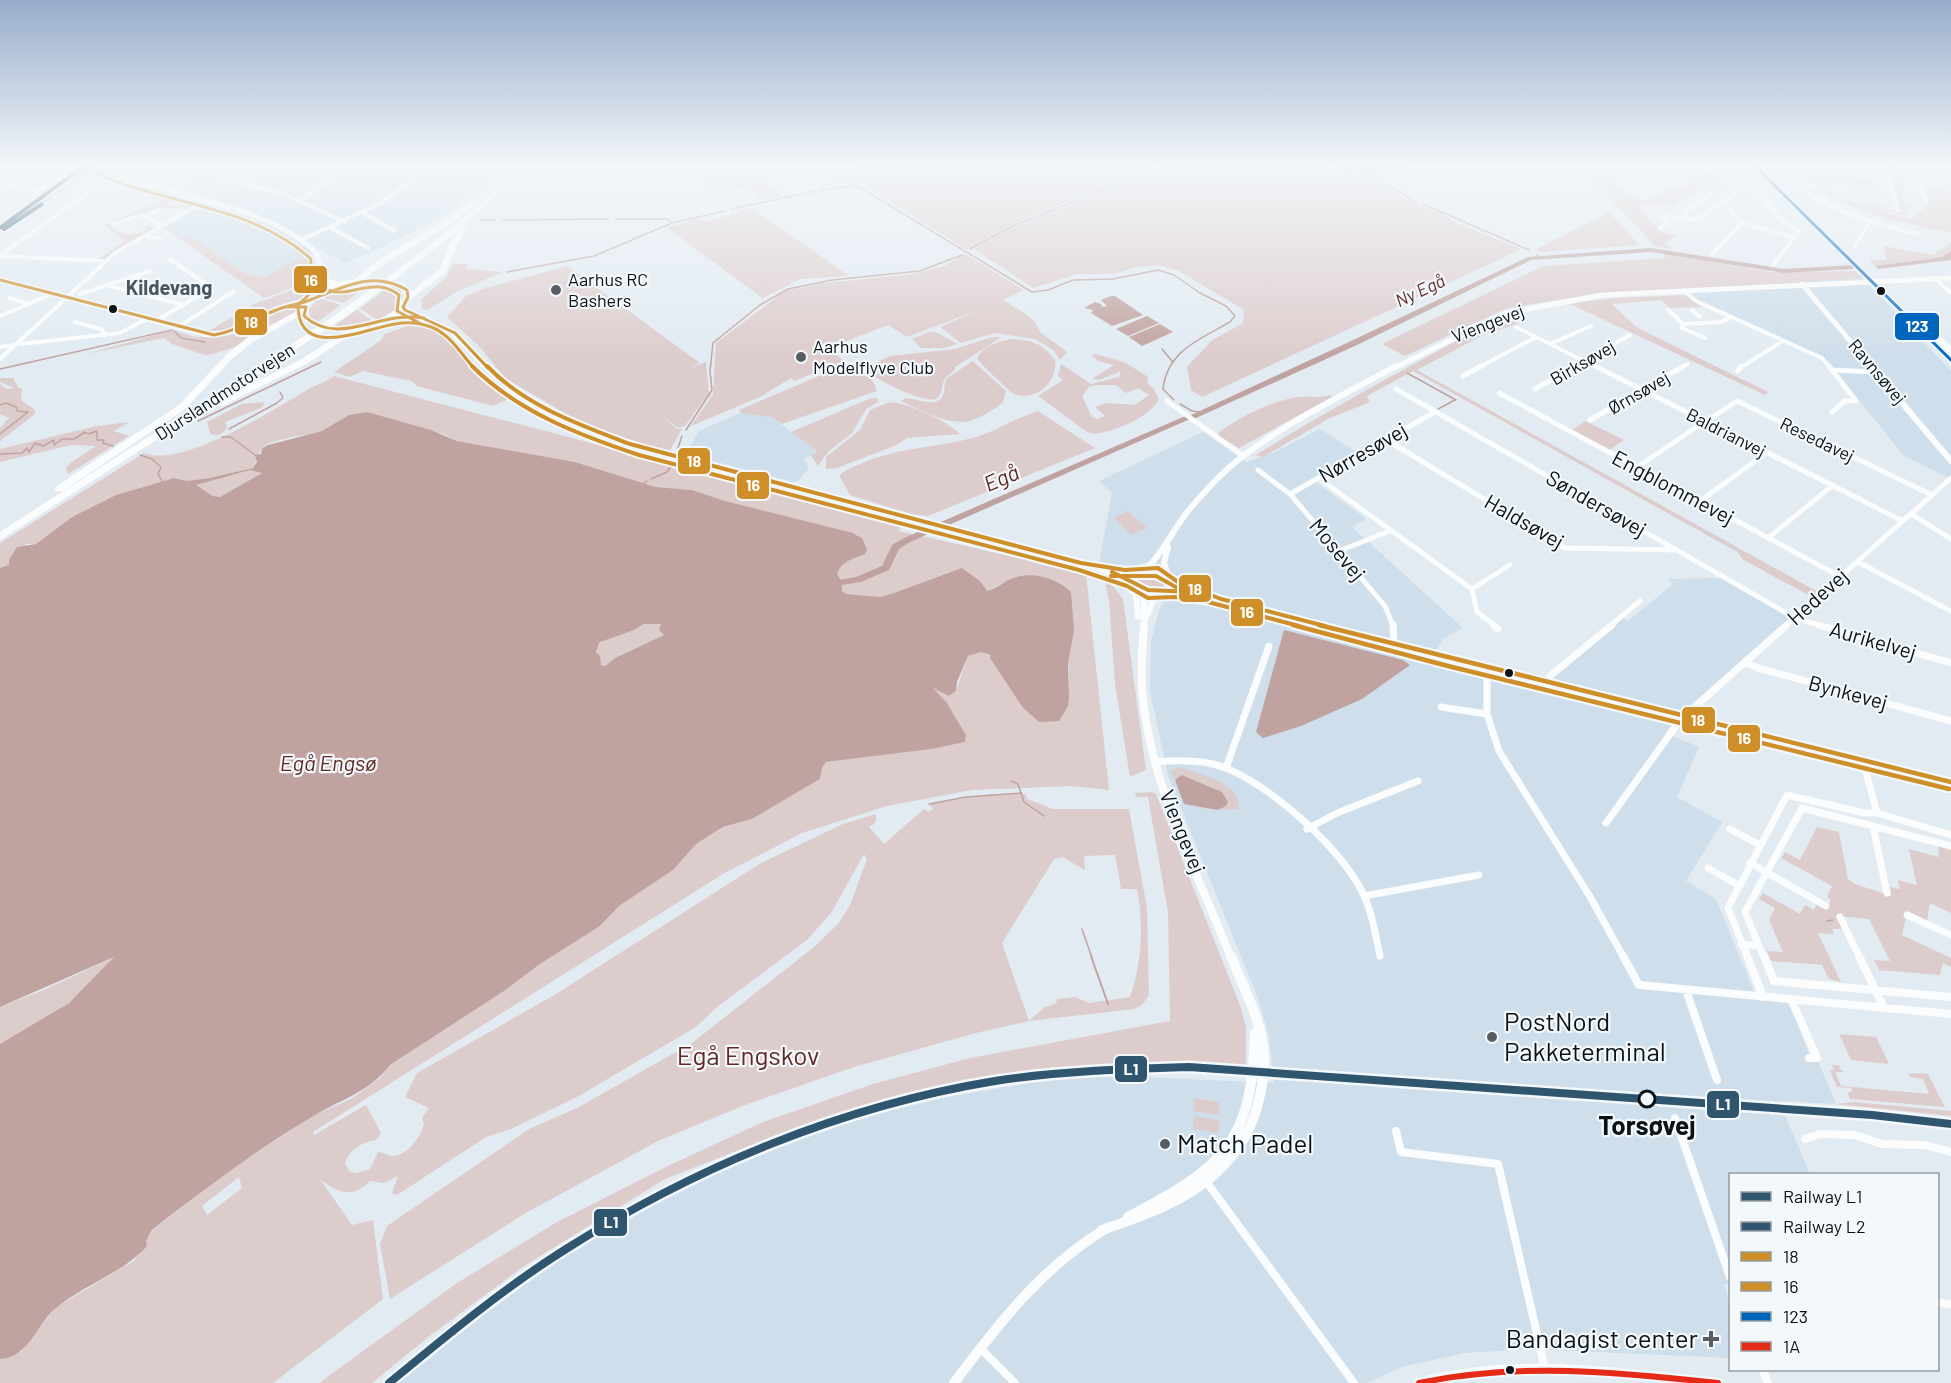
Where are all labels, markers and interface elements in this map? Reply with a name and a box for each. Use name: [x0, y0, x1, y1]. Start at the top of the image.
line badge: 16: [293, 265, 328, 294]
place label: Aarhus RC Bashers: [568, 268, 648, 311]
water label: Ny Egå: [1391, 269, 1448, 311]
text: 16: [304, 270, 319, 289]
district label: Kildevang: [126, 275, 212, 299]
marker: Aarhus RC Bashers: [549, 283, 563, 297]
unlabelled marker: [1875, 285, 1887, 297]
street label: Viengevej: [1448, 299, 1527, 347]
unlabelled marker: [107, 303, 119, 315]
line badge: 18: [234, 308, 268, 336]
text: 18: [244, 312, 258, 331]
line badge: 123: [1894, 312, 1940, 341]
text: 123: [1905, 316, 1929, 335]
street label: Ravnsøvej: [1844, 334, 1911, 408]
place label: Aarhus Modelflyve Club: [813, 335, 934, 378]
street label: Birksøvej: [1546, 335, 1619, 390]
street label: Djurslandmotorvejen: [150, 338, 298, 445]
marker: Aarhus Modelflyve Club: [794, 350, 808, 364]
street label: Ørnsøvej: [1604, 366, 1673, 419]
street label: Baldrianvej: [1683, 403, 1770, 462]
street label: Resedavej: [1777, 412, 1858, 466]
street label: Nørresøvej: [1313, 416, 1411, 487]
street label: Engblommevej: [1608, 444, 1739, 529]
line badge: 18: [677, 447, 711, 475]
text: 18: [687, 451, 701, 470]
water label: Egå: [979, 458, 1022, 496]
street label: Søndersøvej: [1542, 464, 1651, 541]
line badge: 16: [736, 471, 770, 500]
text: 16: [746, 475, 761, 494]
street label: Haldsøvej: [1481, 488, 1569, 553]
street label: Mosevej: [1305, 513, 1371, 585]
street label: Hedevej: [1781, 562, 1853, 630]
line badge: 18: [1178, 574, 1212, 603]
text: 18: [1188, 579, 1203, 598]
line badge: 16: [1230, 598, 1264, 627]
text: 16: [1240, 602, 1255, 621]
street label: Aurikelvej: [1827, 615, 1920, 664]
unlabelled marker: [1503, 667, 1515, 679]
street label: Bynkevej: [1806, 669, 1891, 714]
line badge: 18: [1681, 706, 1716, 734]
text: 18: [1691, 710, 1706, 729]
line badge: 16: [1727, 724, 1761, 753]
text: 16: [1737, 728, 1752, 747]
water label: Egå Engsø: [280, 749, 376, 775]
street label: Viengevej: [1155, 786, 1212, 877]
place label: PostNord Pakketerminal: [1504, 1005, 1666, 1066]
marker: PostNord Pakketerminal: [1485, 1030, 1499, 1044]
park label: Egå Engskov: [677, 1039, 819, 1070]
line badge: L1: [1114, 1055, 1148, 1083]
text: L1: [1124, 1059, 1138, 1078]
marker: Torsøvej: [1638, 1090, 1656, 1108]
line badge: L1: [1706, 1090, 1740, 1119]
text: L1: [1716, 1094, 1730, 1113]
place label: Torsøvej: [1598, 1109, 1696, 1140]
place label: Match Padel: [1177, 1127, 1313, 1158]
marker: Match Padel: [1158, 1137, 1172, 1151]
legend: [1729, 1173, 1939, 1371]
text: Railway L1: [1783, 1185, 1862, 1207]
line badge: L1: [593, 1208, 628, 1237]
text: L1: [604, 1212, 618, 1231]
text: Railway L2: [1783, 1215, 1866, 1237]
text: 18: [1783, 1245, 1799, 1267]
text: 16: [1783, 1275, 1799, 1297]
text: 123: [1783, 1305, 1808, 1327]
place label: Bandagist center: [1506, 1322, 1699, 1353]
marker: Bandagist center: [1702, 1330, 1720, 1348]
text: 1A: [1783, 1335, 1800, 1357]
unlabelled marker: [1504, 1364, 1516, 1376]

